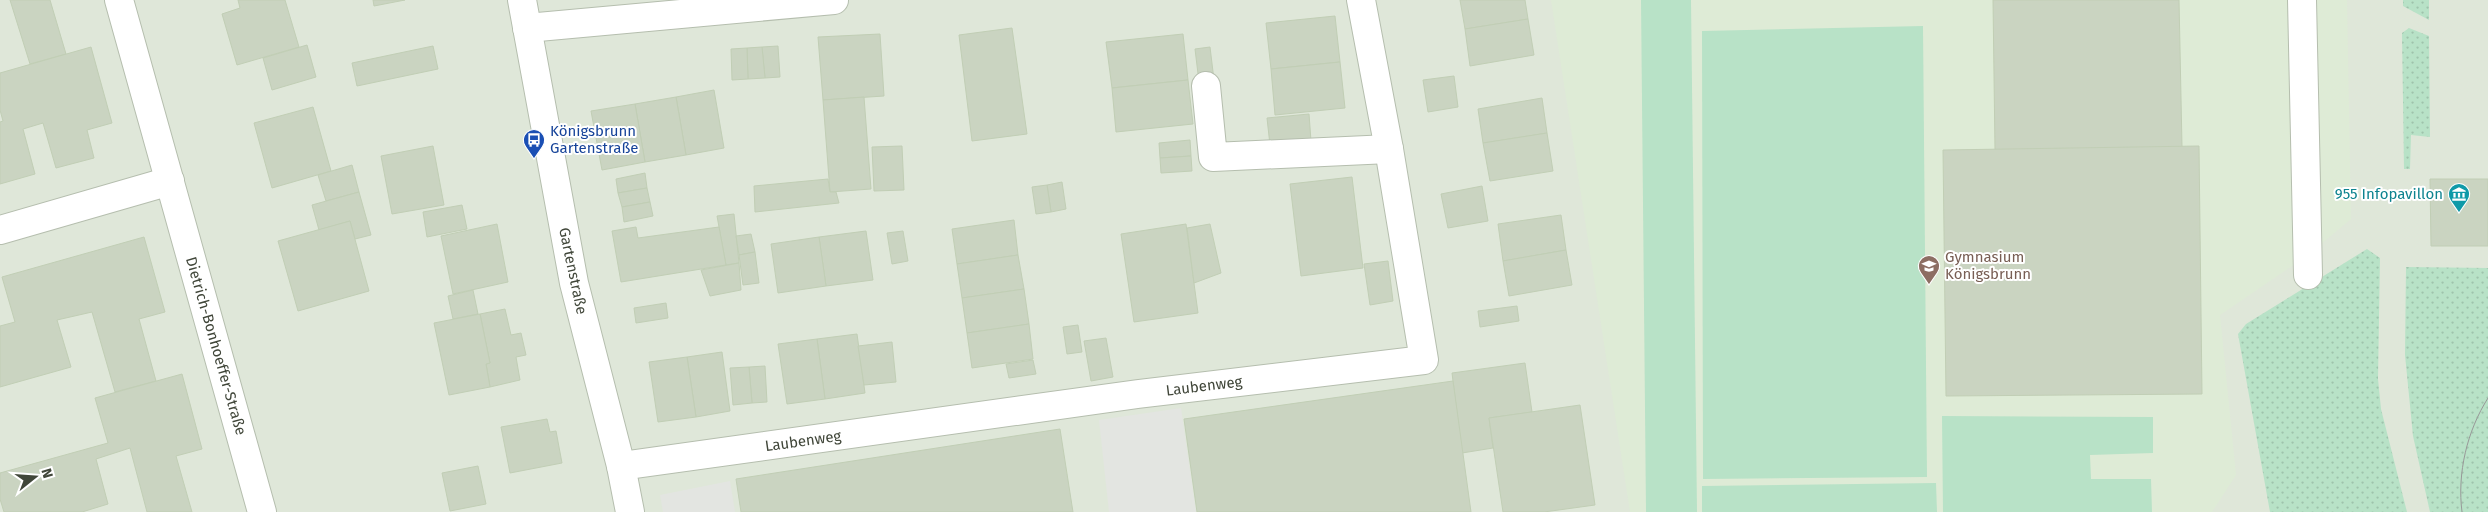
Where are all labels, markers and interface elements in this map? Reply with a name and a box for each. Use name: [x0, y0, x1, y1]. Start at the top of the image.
place label: Königsbrunn Gartenstraße: [550, 122, 639, 157]
bus stop icon: Königsbrunn Gartenstraße: [522, 128, 546, 159]
museum icon: 955 Infopavillon: [2447, 182, 2471, 213]
place label: 955 Infopavillon: [2335, 185, 2443, 203]
street label: Gartenstraße: [555, 226, 591, 316]
place label: Gymnasium Königsbrunn: [1945, 248, 2031, 283]
school or university icon: Gymnasium Königsbrunn: [1917, 254, 1941, 285]
street label: Dietrich-Bonhoeffer-Straße: [182, 255, 250, 437]
street label: Laubenweg: [1165, 372, 1243, 400]
street label: Laubenweg: [764, 427, 842, 455]
north arrow: [10, 452, 60, 502]
text: N: [37, 466, 56, 480]

